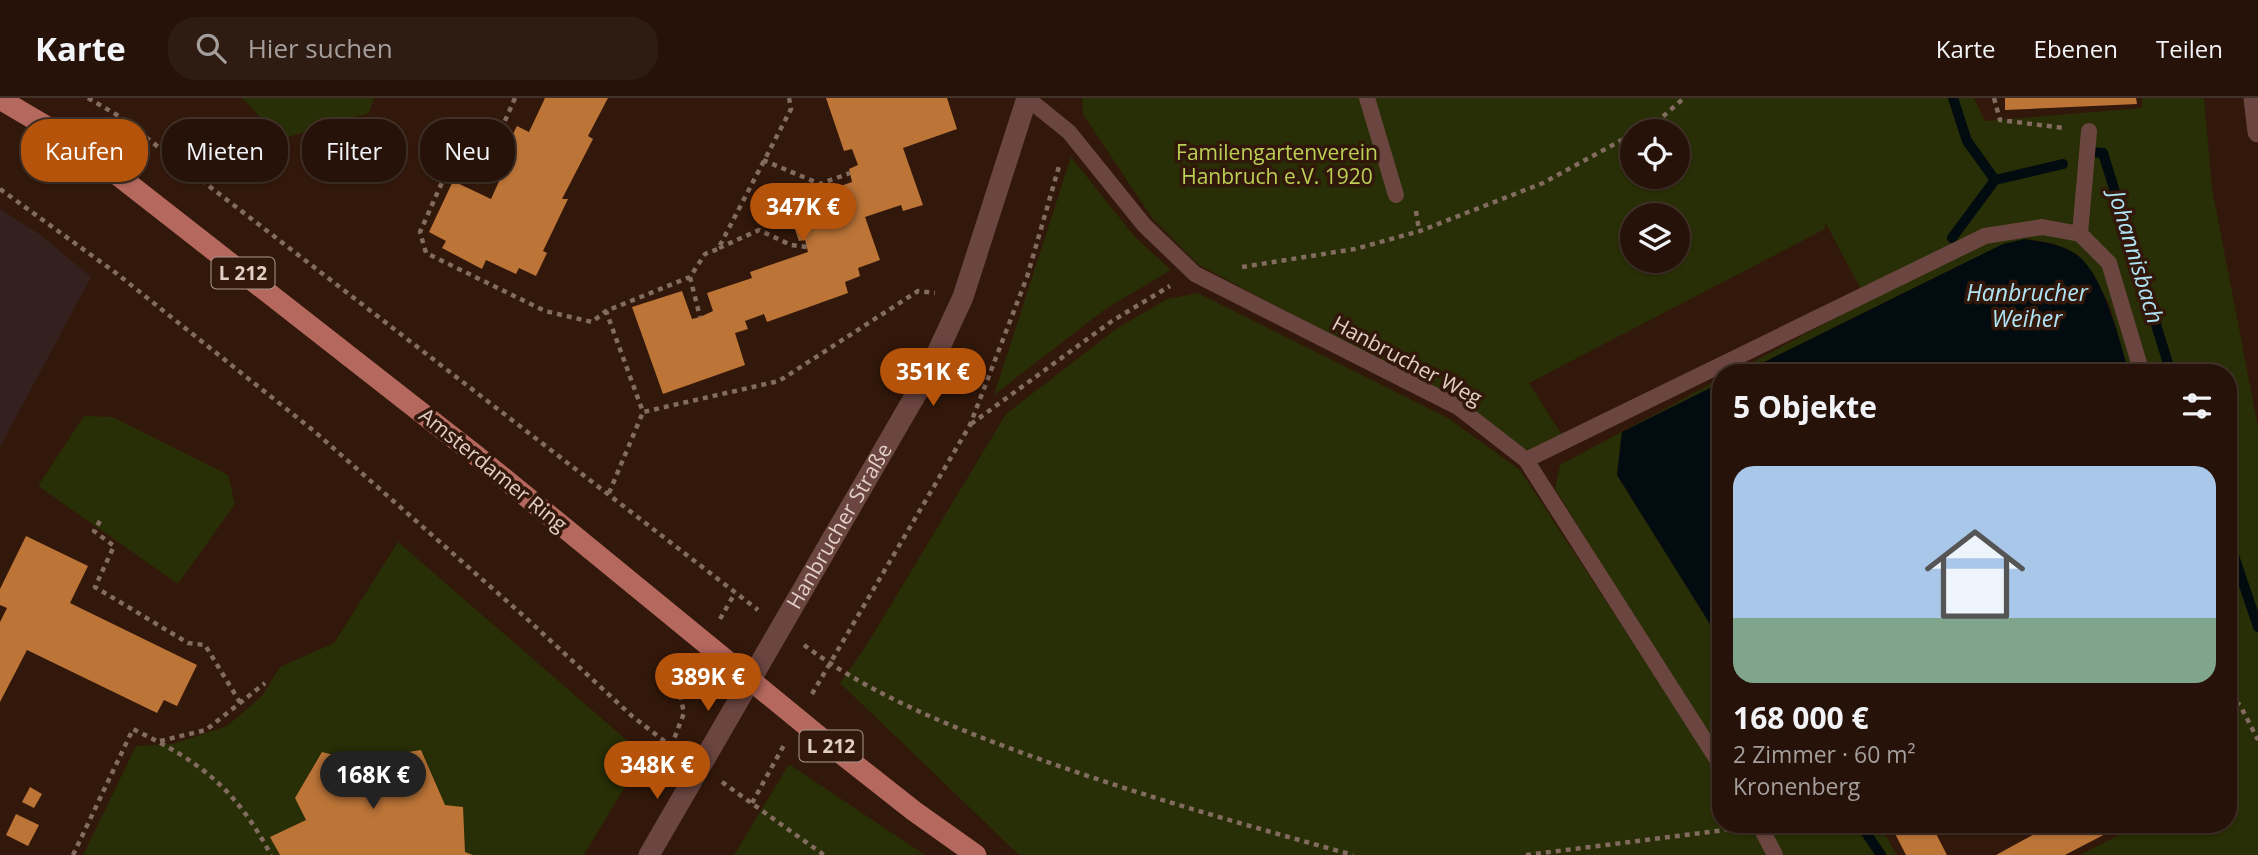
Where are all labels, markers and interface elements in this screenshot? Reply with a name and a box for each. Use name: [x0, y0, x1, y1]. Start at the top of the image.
search box: [168, 17, 658, 80]
text: Karte: [35, 26, 126, 71]
icon: search: [192, 29, 230, 67]
text: Hier suchen: [248, 30, 393, 66]
text: Karte: [1936, 32, 1996, 65]
text: Ebenen: [2034, 32, 2118, 65]
text: Teilen: [2156, 32, 2223, 65]
chip: Kaufen: [21, 119, 148, 182]
chip: Mieten: [162, 119, 288, 182]
chip: Filter: [302, 119, 406, 182]
chip: Neu: [420, 119, 515, 182]
map controls: [1620, 119, 1690, 273]
button: locate: [1620, 119, 1690, 189]
park label: Familengartenverein Hanbruch e.V. 1920: [1176, 138, 1378, 190]
water label: Johannisbach: [2100, 182, 2172, 327]
pin: 347K €: [746, 184, 860, 243]
text: 347K €: [766, 190, 840, 222]
button: layers: [1620, 203, 1690, 273]
road number: L 212: [212, 258, 274, 288]
water label: Hanbrucher Weiher: [1966, 276, 2089, 334]
street label: Hanbrucher Weg: [1328, 309, 1487, 411]
pin: 351K €: [876, 348, 990, 408]
text: 351K €: [896, 355, 970, 387]
text: 5 Objekte: [1733, 386, 1877, 427]
icon: filters: [2178, 387, 2216, 425]
street label: Amsterdamer Ring: [414, 401, 574, 538]
street label: Hanbrucher Straße: [780, 438, 898, 614]
icon: home: [1912, 511, 2038, 637]
pin: 389K €: [651, 654, 765, 713]
text: 389K €: [671, 660, 745, 692]
text: 168 000 €: [1733, 697, 1869, 738]
road number: L 212: [800, 730, 862, 762]
text: 2 Zimmer · 60 m²: [1733, 738, 1916, 770]
pin: 348K €: [600, 742, 714, 801]
text: 348K €: [620, 748, 694, 780]
pin: 168K €: [316, 752, 430, 811]
text: 168K €: [336, 758, 410, 790]
text: Kronenberg: [1733, 770, 1860, 802]

